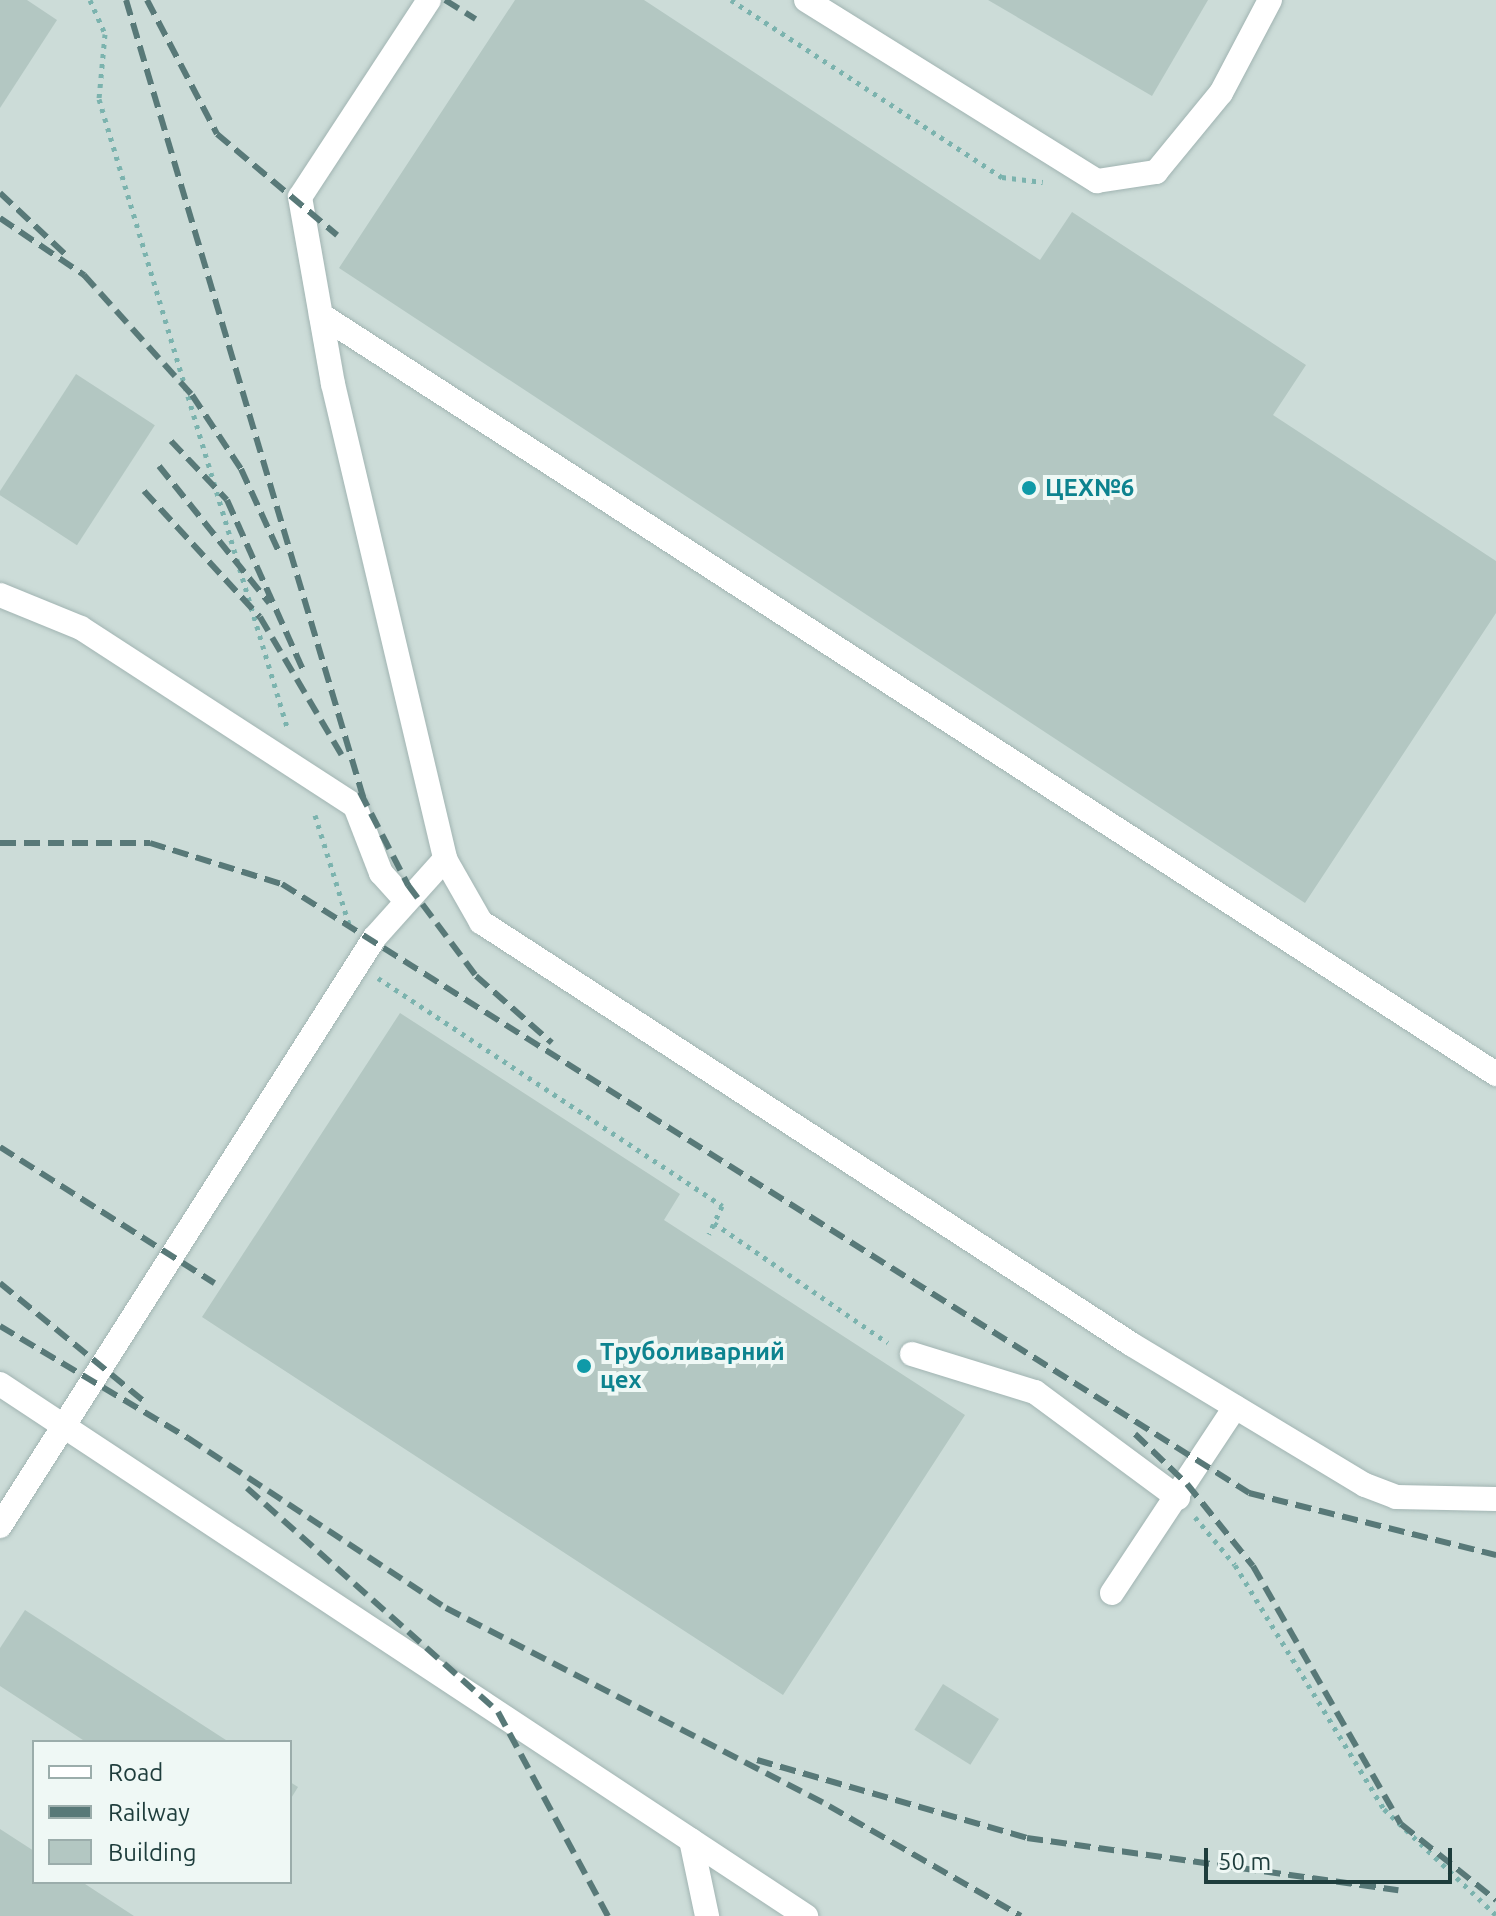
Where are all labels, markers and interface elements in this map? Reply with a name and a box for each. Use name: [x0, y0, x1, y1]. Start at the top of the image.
place label: ЦЕХ№6: [1045, 474, 1134, 502]
marker: ЦЕХ№6: [1020, 479, 1038, 497]
place label: Труболиварний цех: [600, 1338, 785, 1394]
marker: Труболиварний цех: [575, 1357, 593, 1375]
legend: [32, 1740, 292, 1884]
text: Road: [108, 1759, 163, 1786]
text: Railway: [108, 1799, 190, 1826]
scale bar: [1208, 1832, 1456, 1882]
text: Building: [108, 1839, 196, 1866]
text: 50 m: [1218, 1848, 1271, 1875]

